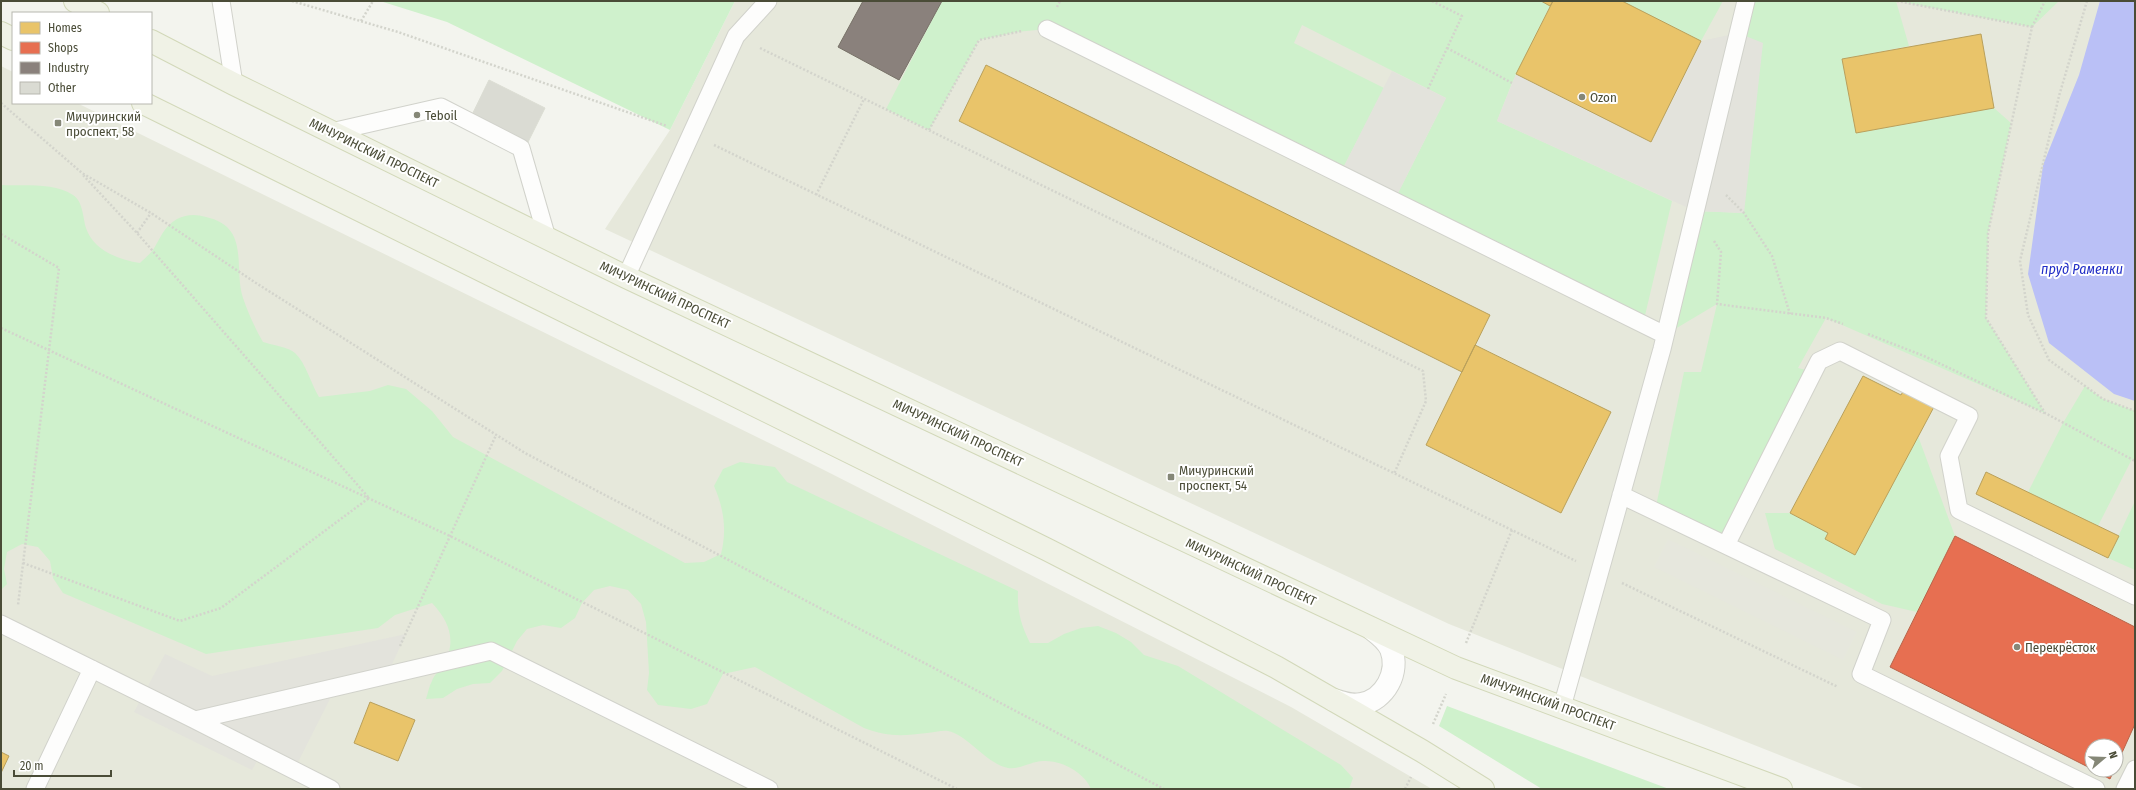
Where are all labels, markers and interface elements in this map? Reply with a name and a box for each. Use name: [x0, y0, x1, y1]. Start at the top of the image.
legend: [12, 12, 152, 104]
text: Homes: [48, 21, 82, 35]
text: Shops: [48, 41, 78, 55]
text: Industry: [48, 61, 89, 75]
text: Other: [48, 81, 77, 95]
place label: Ozon: [1590, 90, 1617, 105]
marker: Ozon: [1577, 92, 1587, 102]
place label: Teboil: [425, 108, 458, 123]
place label: Мичуринский проспект, 58: [66, 109, 141, 139]
marker: Teboil: [412, 110, 422, 120]
street label: МИЧУРИНСКИЙ ПРОСПЕКТ: [307, 115, 441, 191]
marker: Мичуринский проспект, 58: [53, 118, 63, 128]
street label: МИЧУРИНСКИЙ ПРОСПЕКТ: [598, 258, 732, 332]
water label: пруд Раменки: [2041, 261, 2123, 278]
street label: МИЧУРИНСКИЙ ПРОСПЕКТ: [891, 396, 1025, 470]
place label: Мичуринский проспект, 54: [1179, 463, 1254, 493]
marker: Мичуринский проспект, 54: [1166, 472, 1176, 482]
street label: МИЧУРИНСКИЙ ПРОСПЕКТ: [1184, 535, 1318, 609]
place label: Перекрёсток: [2025, 640, 2096, 655]
marker: Перекрёсток: [2012, 642, 2022, 652]
street label: МИЧУРИНСКИЙ ПРОСПЕКТ: [1479, 671, 1617, 733]
north arrow: [2084, 738, 2124, 778]
text: N: [2106, 750, 2120, 760]
scale bar: [14, 752, 111, 778]
text: 20 m: [20, 759, 44, 773]

